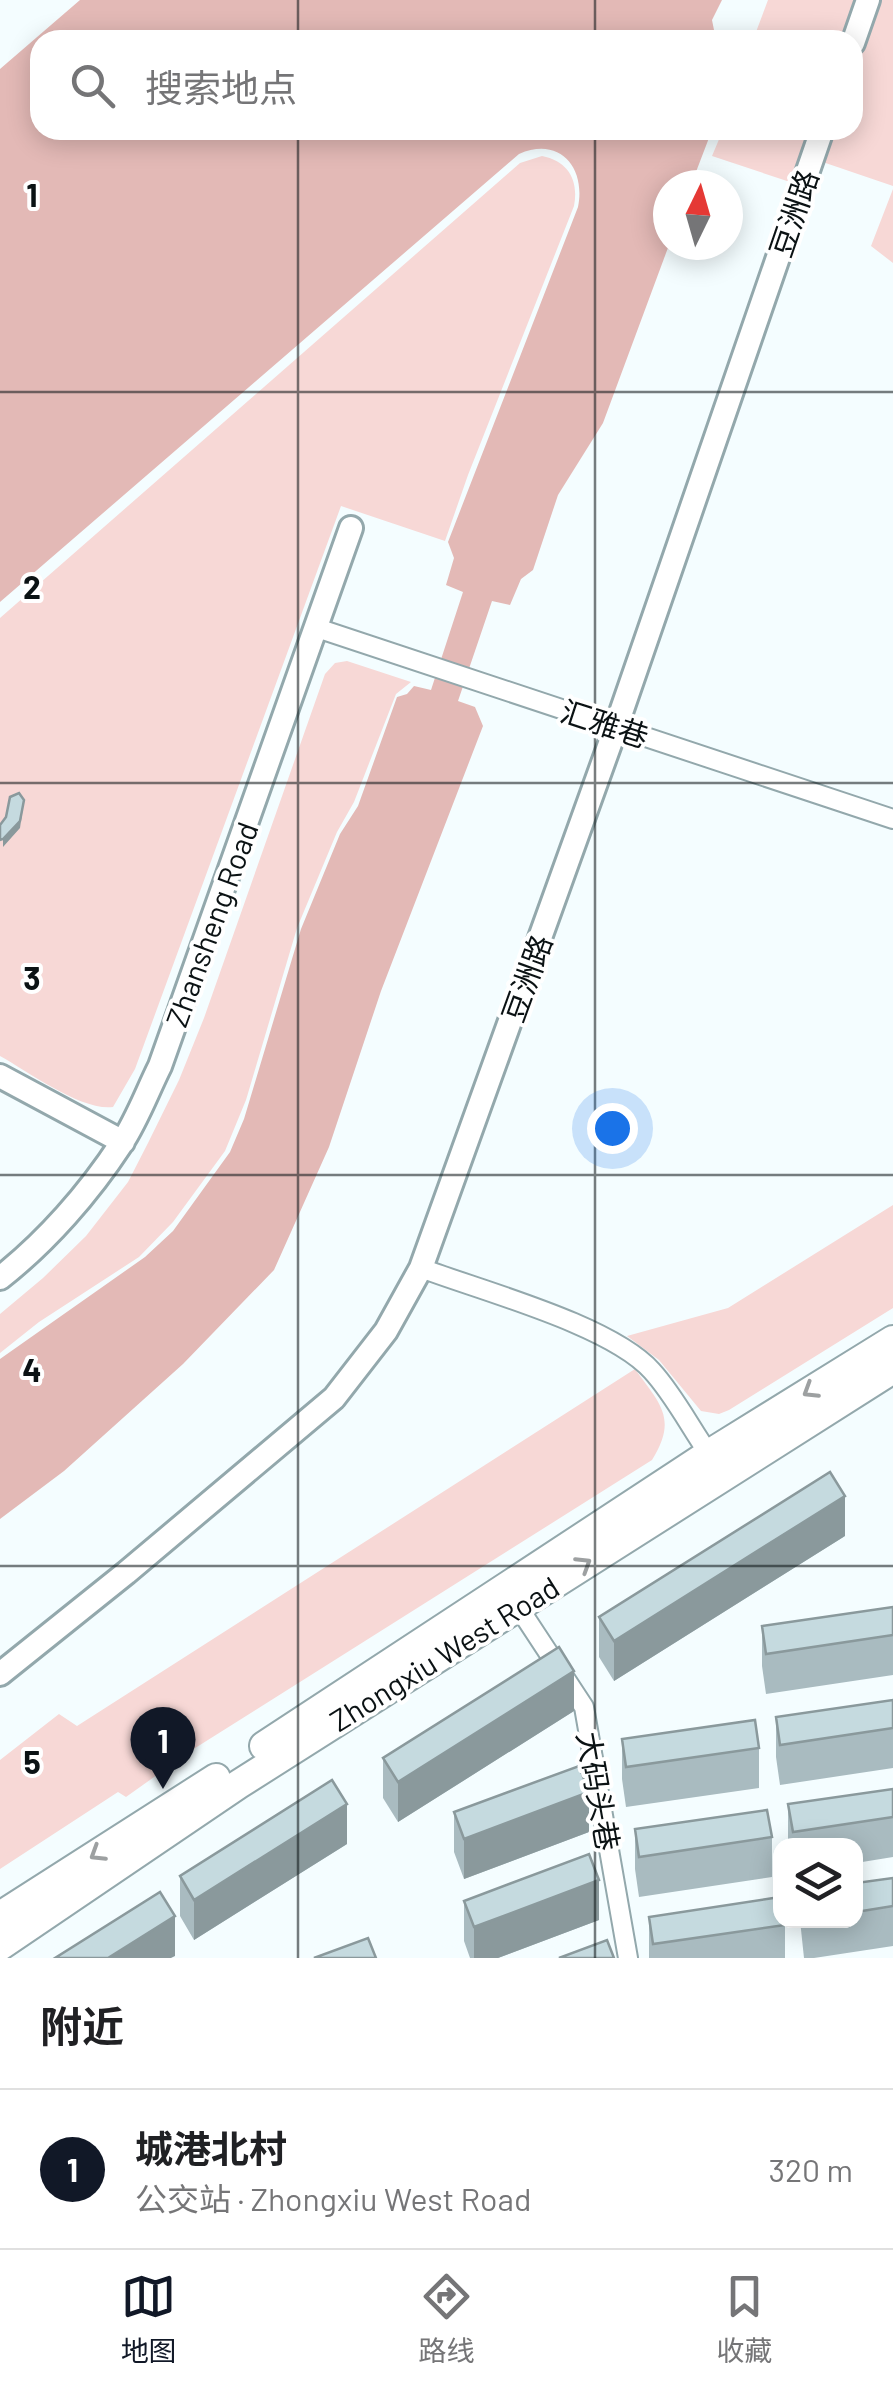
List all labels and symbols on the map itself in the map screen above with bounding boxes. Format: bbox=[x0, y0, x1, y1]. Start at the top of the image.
street label: 豆洲路 bbox=[761, 165, 825, 261]
north arrow bbox=[653, 170, 743, 260]
text: 1 bbox=[26, 175, 38, 213]
text: 2 bbox=[23, 567, 41, 605]
street label: 汇雅巷 bbox=[557, 692, 653, 754]
street label: Zhansheng Road bbox=[157, 817, 265, 1031]
street label: 豆洲路 bbox=[494, 930, 558, 1026]
text: 3 bbox=[23, 958, 41, 996]
your location bbox=[587, 1103, 638, 1154]
text: 4 bbox=[22, 1350, 42, 1388]
one-way arrow bbox=[803, 1379, 821, 1398]
one-way arrow bbox=[574, 1557, 592, 1576]
street label: Zhongxiu West Road bbox=[323, 1568, 565, 1738]
pin: 1 bbox=[130, 1706, 196, 1789]
street label: 大码头巷 bbox=[571, 1729, 627, 1853]
text: 5 bbox=[23, 1742, 41, 1780]
one-way arrow bbox=[90, 1842, 108, 1861]

